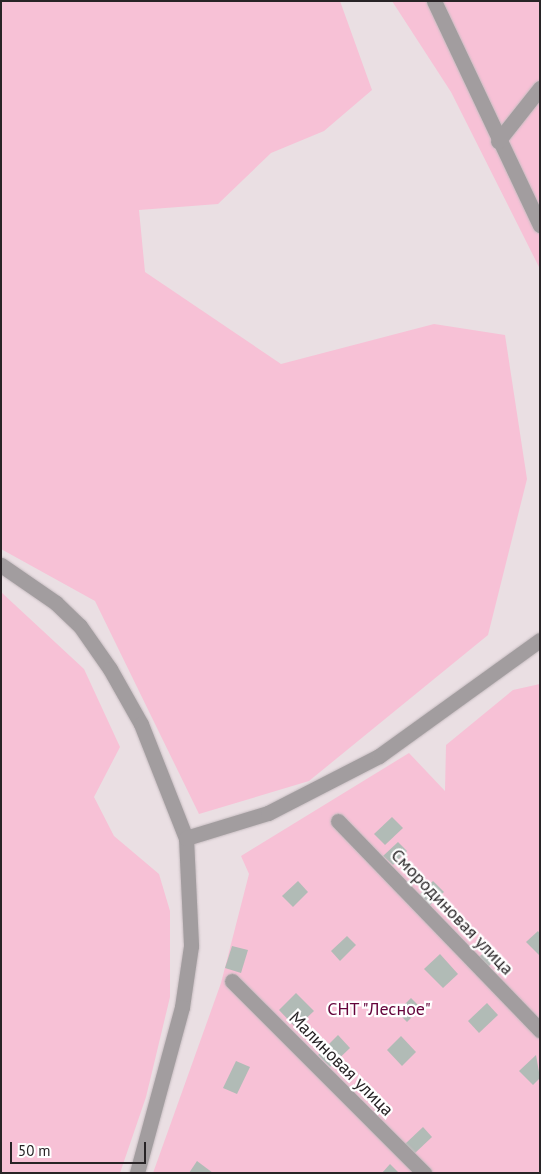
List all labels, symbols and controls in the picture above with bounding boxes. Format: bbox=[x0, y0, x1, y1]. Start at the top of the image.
street label: Смородиновая улица bbox=[386, 844, 518, 980]
park label: СНТ "Лесное" bbox=[326, 998, 432, 1020]
street label: Малиновая улица bbox=[284, 1007, 398, 1121]
scale bar bbox=[12, 1132, 149, 1164]
text: 50 m bbox=[18, 1141, 51, 1160]

